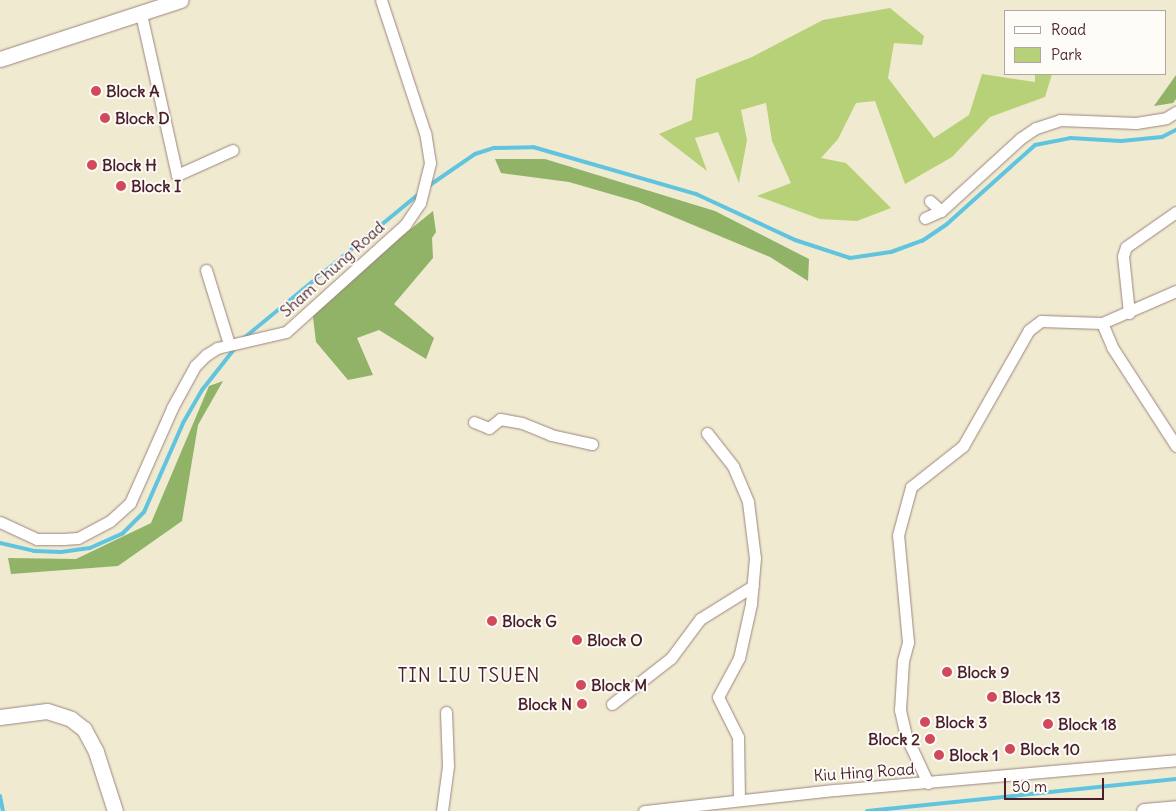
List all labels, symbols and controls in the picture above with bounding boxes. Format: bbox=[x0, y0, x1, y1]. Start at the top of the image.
legend bbox=[1004, 10, 1166, 75]
text: Road bbox=[1051, 20, 1086, 39]
text: Park bbox=[1051, 45, 1082, 64]
place label: Block A bbox=[106, 81, 159, 101]
marker: Block A bbox=[90, 85, 102, 97]
place label: Block D bbox=[115, 108, 170, 128]
marker: Block D bbox=[99, 112, 111, 124]
place label: Block H bbox=[102, 155, 157, 175]
marker: Block H bbox=[86, 159, 98, 171]
place label: Block I bbox=[131, 176, 181, 196]
marker: Block I bbox=[115, 180, 127, 192]
street label: Sham Chung Road bbox=[276, 217, 388, 321]
place label: Block G bbox=[502, 611, 557, 631]
marker: Block G bbox=[486, 615, 498, 627]
place label: Block O bbox=[587, 630, 643, 650]
marker: Block O bbox=[571, 634, 583, 646]
place label: Block 9 bbox=[957, 662, 1009, 682]
district label: TIN LIU TSUEN bbox=[396, 665, 542, 687]
marker: Block 9 bbox=[941, 666, 953, 678]
place label: Block M bbox=[591, 675, 647, 695]
marker: Block M bbox=[575, 679, 587, 691]
place label: Block 13 bbox=[1002, 687, 1061, 707]
marker: Block 13 bbox=[986, 691, 998, 703]
place label: Block N bbox=[518, 694, 572, 714]
marker: Block N bbox=[576, 698, 588, 710]
place label: Block 3 bbox=[935, 712, 987, 732]
place label: Block 18 bbox=[1058, 714, 1117, 734]
marker: Block 3 bbox=[919, 716, 931, 728]
marker: Block 18 bbox=[1042, 718, 1054, 730]
place label: Block 2 bbox=[868, 729, 920, 749]
marker: Block 2 bbox=[924, 733, 936, 745]
place label: Block 10 bbox=[1020, 739, 1080, 759]
marker: Block 10 bbox=[1004, 743, 1016, 755]
place label: Block 1 bbox=[949, 745, 999, 765]
marker: Block 1 bbox=[933, 749, 945, 761]
street label: Kiu Hing Road bbox=[813, 759, 915, 785]
scale bar bbox=[1006, 768, 1106, 800]
text: 50 m bbox=[1012, 777, 1047, 796]

